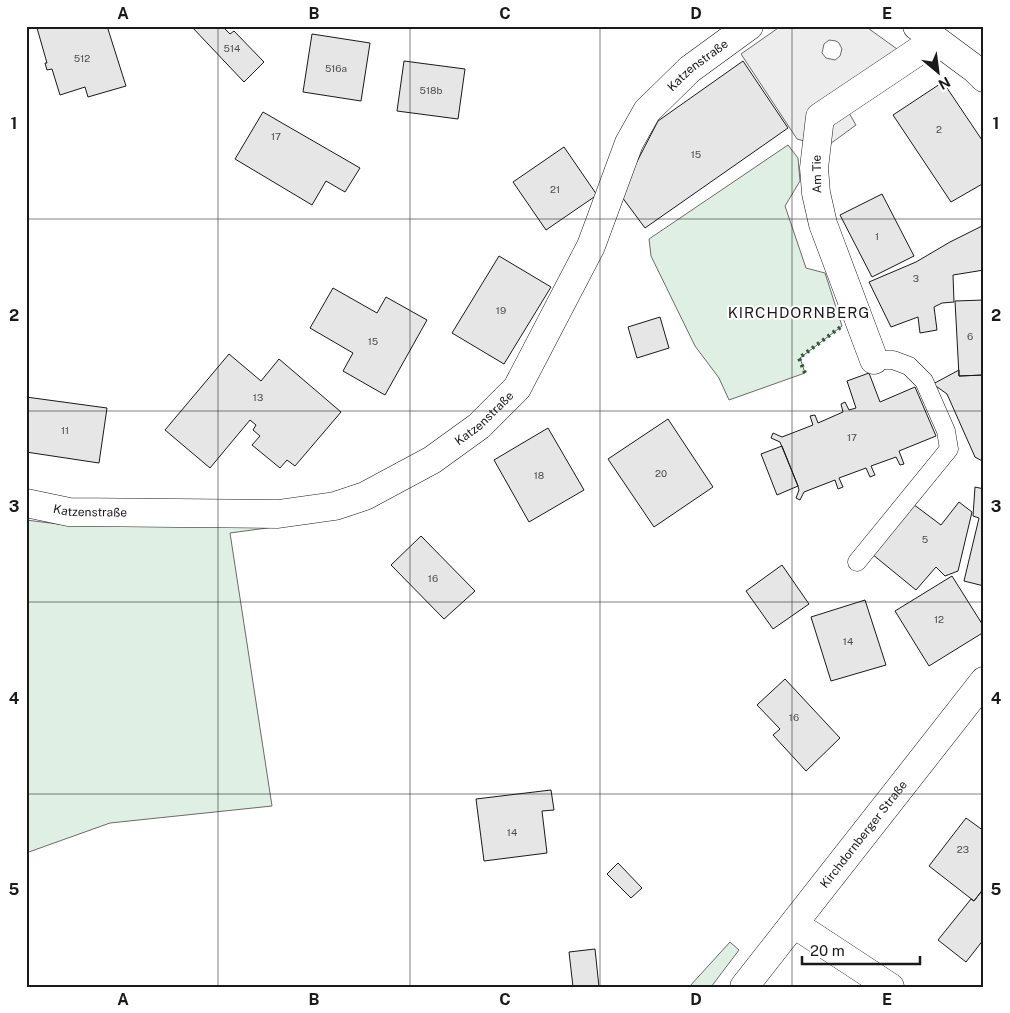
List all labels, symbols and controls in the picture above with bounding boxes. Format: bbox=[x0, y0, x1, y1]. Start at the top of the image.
text: A bbox=[117, 4, 129, 23]
text: B bbox=[309, 4, 320, 23]
text: C bbox=[499, 4, 511, 23]
text: D bbox=[690, 4, 702, 23]
text: E bbox=[882, 4, 892, 23]
street label: Katzenstraße bbox=[665, 36, 731, 94]
house number: 514 bbox=[224, 42, 240, 54]
north arrow bbox=[912, 48, 962, 98]
house number: 512 bbox=[74, 52, 90, 64]
house number: 516a bbox=[325, 62, 347, 74]
text: N bbox=[936, 74, 953, 93]
house number: 518b bbox=[420, 84, 442, 96]
text: 1 bbox=[11, 114, 17, 133]
text: 1 bbox=[993, 114, 999, 133]
house number: 2 bbox=[936, 123, 942, 135]
house number: 17 bbox=[271, 130, 281, 142]
house number: 15 bbox=[691, 148, 701, 160]
street label: Am Tie bbox=[810, 154, 824, 193]
house number: 21 bbox=[550, 183, 560, 195]
house number: 1 bbox=[875, 230, 879, 242]
house number: 3 bbox=[913, 272, 919, 284]
house number: 19 bbox=[496, 304, 506, 316]
district label: KIRCHDORNBERG bbox=[728, 304, 870, 321]
text: 2 bbox=[9, 306, 19, 325]
text: 2 bbox=[991, 306, 1001, 325]
house number: 6 bbox=[967, 330, 973, 342]
house number: 15 bbox=[368, 335, 378, 347]
street label: Katzenstraße bbox=[452, 388, 517, 448]
house number: 13 bbox=[253, 391, 263, 403]
house number: 11 bbox=[61, 424, 69, 436]
house number: 17 bbox=[847, 431, 857, 443]
house number: 20 bbox=[655, 467, 667, 479]
house number: 18 bbox=[534, 469, 544, 481]
text: 3 bbox=[9, 497, 19, 516]
text: 3 bbox=[991, 497, 1001, 516]
street label: Katzenstraße bbox=[52, 502, 127, 520]
house number: 5 bbox=[922, 533, 928, 545]
house number: 16 bbox=[428, 572, 438, 584]
house number: 12 bbox=[934, 613, 944, 625]
house number: 14 bbox=[843, 635, 853, 647]
text: 4 bbox=[9, 689, 20, 708]
text: 4 bbox=[991, 689, 1002, 708]
house number: 16 bbox=[789, 711, 799, 723]
street label: Kirchdornberger Straße bbox=[817, 778, 910, 891]
house number: 14 bbox=[507, 826, 517, 838]
house number: 23 bbox=[957, 843, 969, 855]
text: 5 bbox=[9, 880, 20, 899]
text: 5 bbox=[991, 880, 1002, 899]
scale bar bbox=[802, 933, 920, 965]
text: 20 m bbox=[810, 942, 845, 959]
text: A bbox=[117, 990, 129, 1009]
text: B bbox=[309, 990, 320, 1009]
text: C bbox=[499, 990, 511, 1009]
text: D bbox=[690, 990, 702, 1009]
text: E bbox=[882, 990, 892, 1009]

